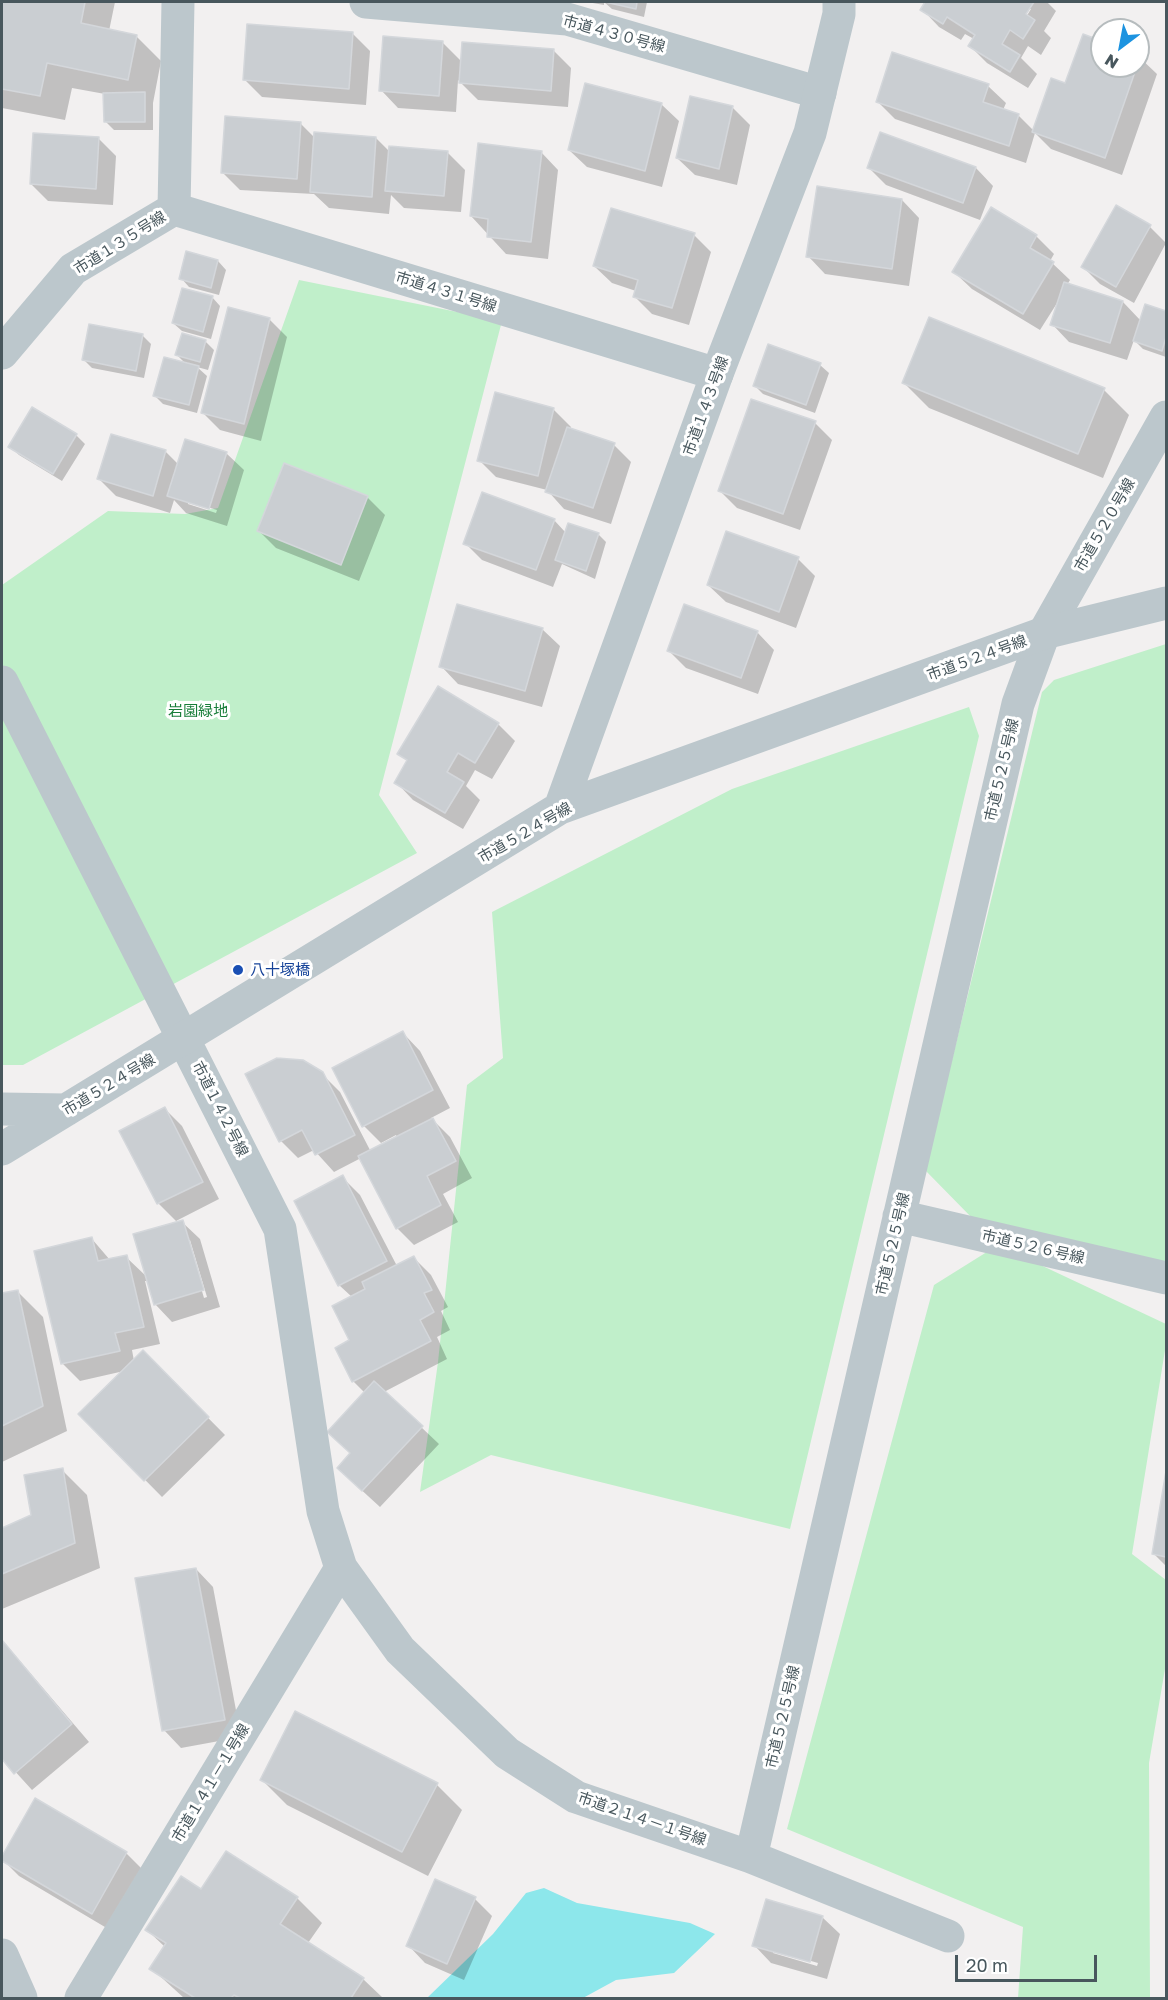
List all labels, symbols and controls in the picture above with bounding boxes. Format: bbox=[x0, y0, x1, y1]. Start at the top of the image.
street label: 市道４３０号線 bbox=[561, 12, 667, 56]
north arrow bbox=[1090, 18, 1150, 78]
text: N bbox=[1101, 50, 1122, 73]
street label: 市道１３５号線 bbox=[71, 208, 169, 278]
street label: 市道４３１号線 bbox=[393, 268, 499, 316]
street label: 市道１４３号線 bbox=[680, 354, 732, 458]
street label: 市道５２０号線 bbox=[1071, 475, 1139, 575]
street label: 市道５２４号線 bbox=[925, 632, 1029, 684]
park label: 岩園緑地 bbox=[168, 702, 228, 720]
street label: 市道５２５号線 bbox=[981, 717, 1023, 823]
street label: 市道５２４号線 bbox=[475, 799, 575, 867]
place label: 八十塚橋 bbox=[250, 961, 310, 979]
marker: 八十塚橋 bbox=[231, 963, 245, 977]
street label: 市道５２４号線 bbox=[59, 1050, 159, 1120]
street label: 市道１４２号線 bbox=[188, 1058, 252, 1160]
street label: 市道５２５号線 bbox=[872, 1191, 914, 1297]
street label: 市道５２６号線 bbox=[980, 1226, 1086, 1268]
street label: 市道５２５号線 bbox=[762, 1664, 804, 1770]
street label: 市道１４１－１号線 bbox=[169, 1721, 253, 1845]
street label: 市道２１４－１号線 bbox=[575, 1789, 709, 1849]
scale bar bbox=[958, 1943, 1100, 1981]
text: 20 m bbox=[966, 1954, 1008, 1976]

